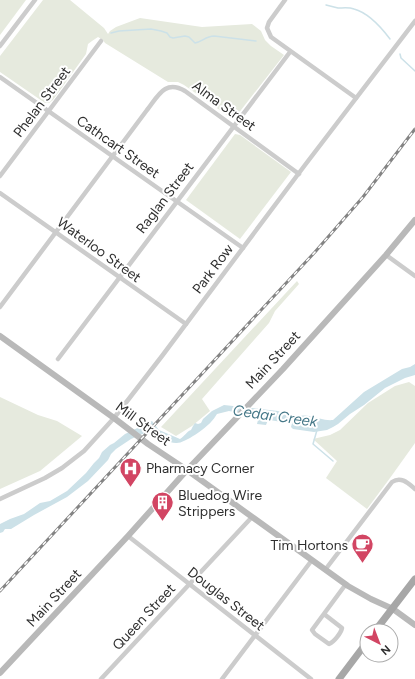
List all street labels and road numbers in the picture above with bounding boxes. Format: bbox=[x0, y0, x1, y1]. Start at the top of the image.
street label: Phelan Street bbox=[10, 63, 74, 141]
street label: Alma Street bbox=[189, 77, 259, 135]
street label: Cathcart Street bbox=[73, 112, 163, 182]
street label: Raglan Street bbox=[133, 159, 197, 237]
street label: Waterloo Street bbox=[54, 214, 144, 286]
street label: Park Row bbox=[189, 241, 237, 297]
street label: Main Street bbox=[242, 328, 304, 392]
street label: Mill Street bbox=[112, 398, 174, 450]
street label: Douglas Street bbox=[184, 564, 268, 634]
street label: Main Street bbox=[23, 566, 85, 630]
street label: Queen Street bbox=[109, 580, 179, 654]

